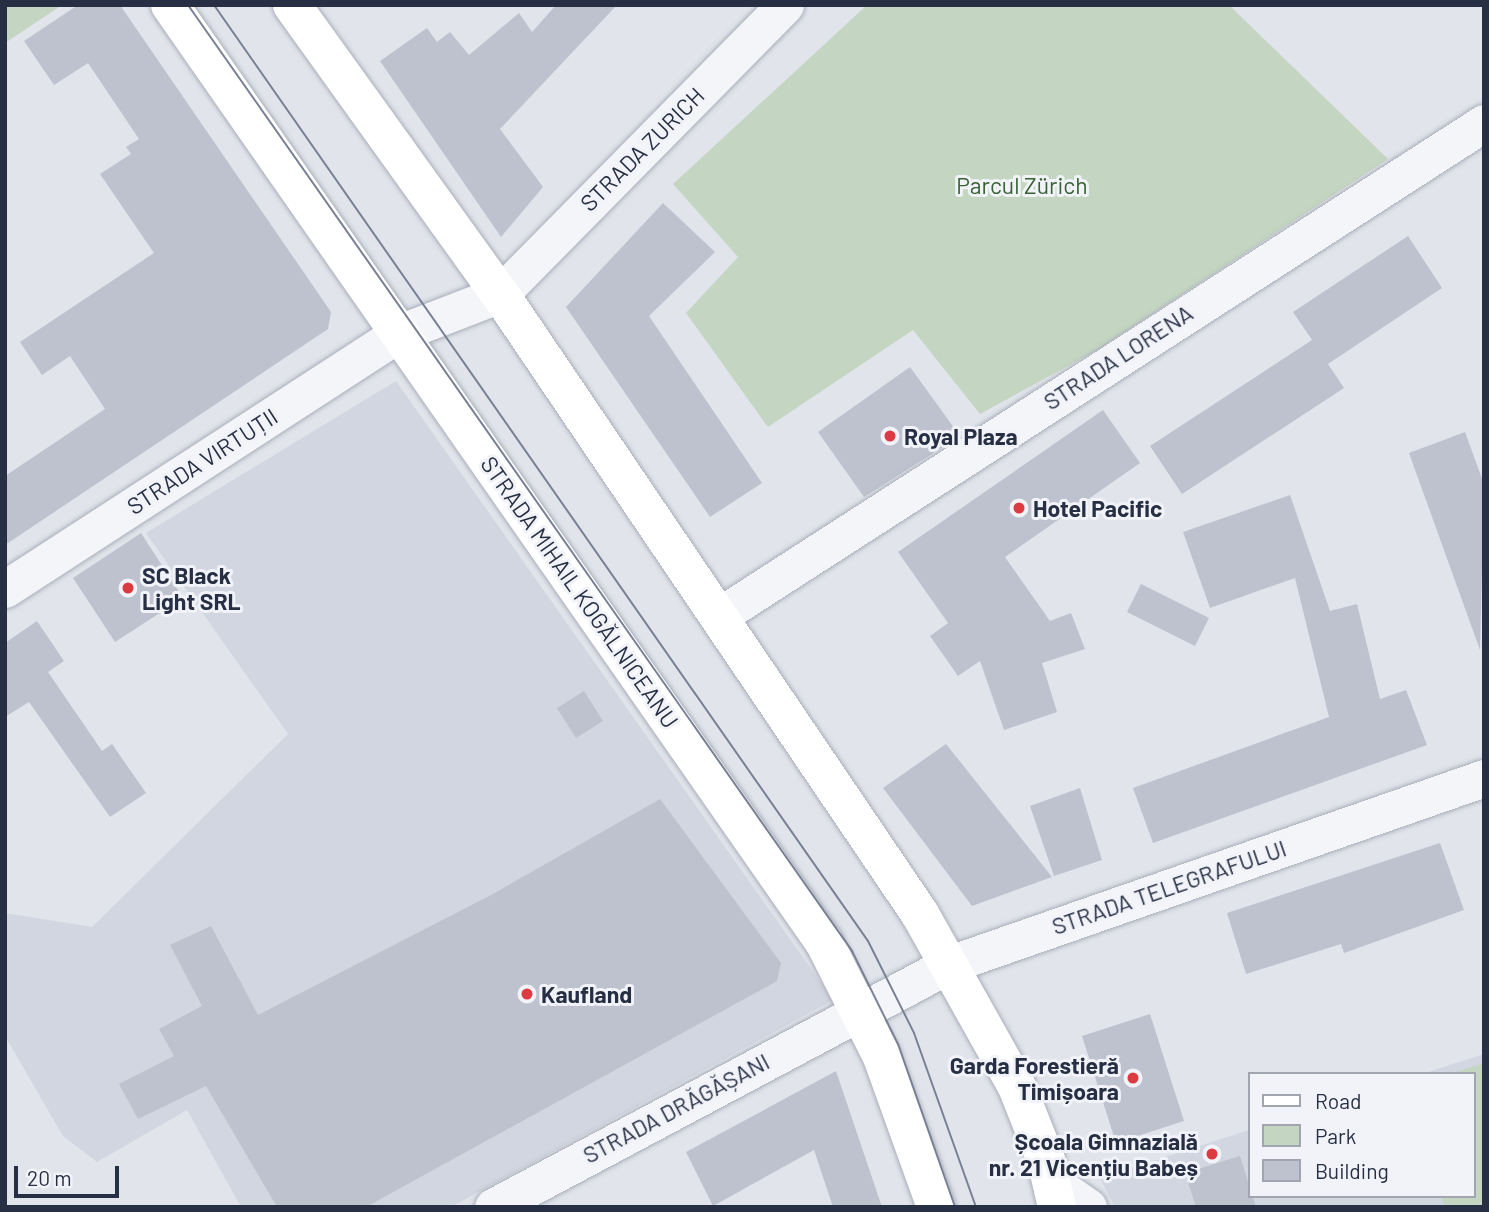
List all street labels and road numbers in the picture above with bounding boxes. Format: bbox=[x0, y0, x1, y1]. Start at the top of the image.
street label: STRADA ZURICH bbox=[574, 81, 710, 217]
street label: STRADA LORENA bbox=[1038, 299, 1198, 415]
street label: STRADA VIRTUȚII bbox=[122, 402, 282, 520]
street label: STRADA MIHAIL KOGĂLNICEANU bbox=[475, 451, 685, 733]
street label: STRADA TELEGRAFULUI bbox=[1048, 834, 1290, 940]
street label: STRADA DRĂGĂȘANI bbox=[578, 1047, 774, 1169]

